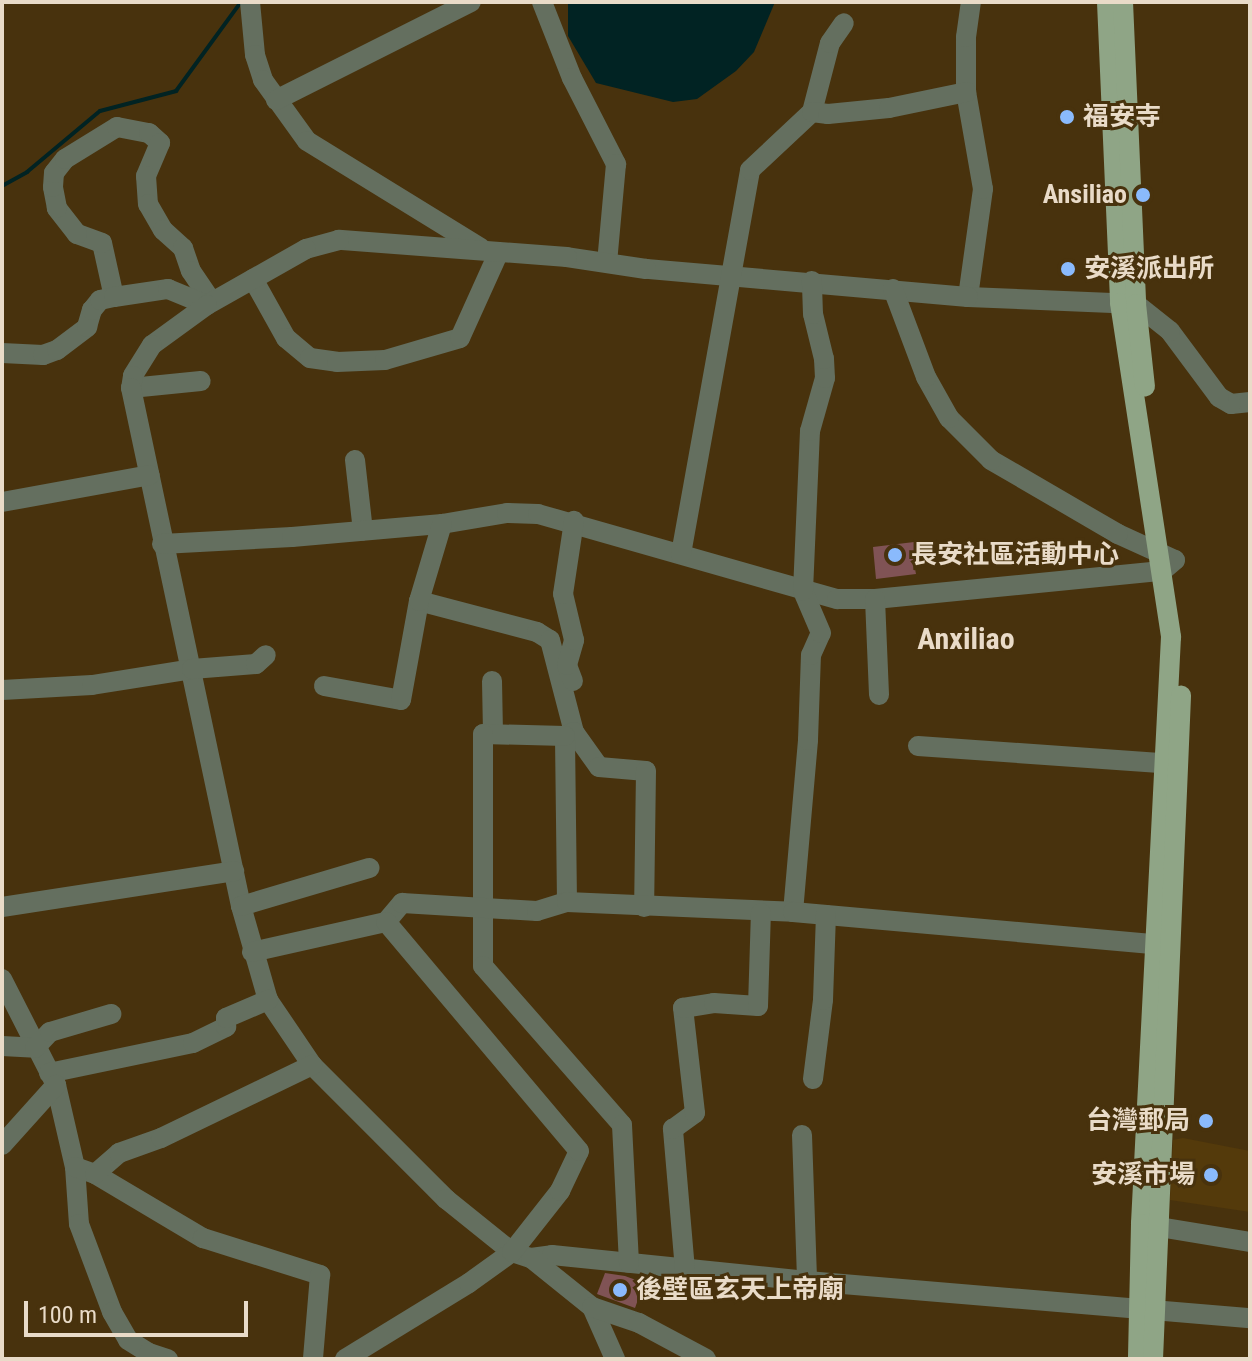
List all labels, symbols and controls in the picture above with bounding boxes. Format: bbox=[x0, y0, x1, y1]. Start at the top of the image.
place label: 福安寺 bbox=[1083, 101, 1161, 133]
marker: 福安寺 bbox=[1058, 108, 1076, 126]
place label: Ansiliao bbox=[1043, 179, 1127, 211]
marker: Ansiliao bbox=[1134, 186, 1152, 204]
place label: 安溪派出所 bbox=[1084, 253, 1214, 285]
marker: 安溪派出所 bbox=[1059, 260, 1077, 278]
place label: 長安社區活動中心 bbox=[911, 539, 1119, 571]
marker: 長安社區活動中心 bbox=[886, 546, 904, 564]
district label: Anxiliao bbox=[917, 621, 1015, 657]
place label: 台灣郵局 bbox=[1086, 1105, 1190, 1137]
marker: 台灣郵局 bbox=[1197, 1112, 1215, 1130]
place label: 安溪市場 bbox=[1091, 1159, 1195, 1191]
marker: 安溪市場 bbox=[1202, 1166, 1220, 1184]
place label: 後壁區玄天上帝廟 bbox=[636, 1274, 844, 1306]
marker: 後壁區玄天上帝廟 bbox=[611, 1281, 629, 1299]
scale bar bbox=[28, 1285, 252, 1335]
text: 100 m bbox=[38, 1301, 97, 1329]

